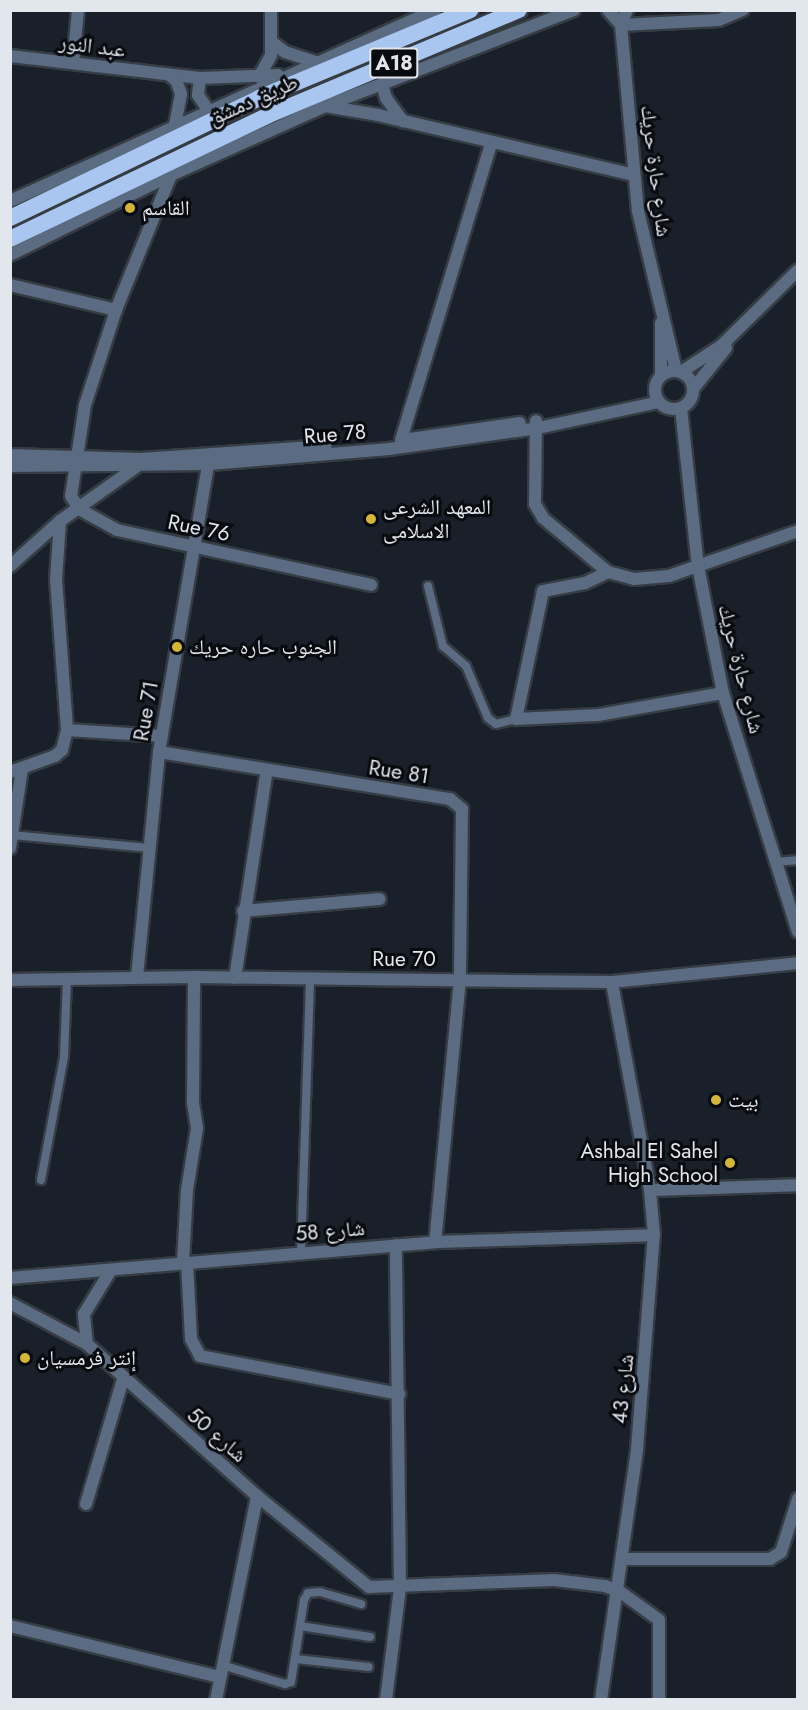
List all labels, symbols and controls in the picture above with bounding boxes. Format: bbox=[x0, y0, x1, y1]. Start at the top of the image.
street label: عبد النور bbox=[57, 29, 127, 63]
road number: A18 bbox=[368, 46, 420, 80]
street label: طريق دمشق bbox=[204, 69, 302, 131]
street label: شارع حارة حريك bbox=[635, 104, 677, 238]
place label: القاسم bbox=[142, 195, 190, 221]
marker: القاسم bbox=[123, 201, 137, 215]
street label: Rue 78 bbox=[303, 419, 367, 449]
place label: المعهد الشرعى الاسلامى bbox=[383, 494, 491, 544]
street label: Rue 76 bbox=[166, 509, 232, 547]
marker: المعهد الشرعى الاسلامى bbox=[364, 512, 378, 526]
street label: شارع حارة حريك bbox=[713, 602, 769, 736]
place label: الجنوب حاره حريك bbox=[189, 634, 337, 660]
marker: الجنوب حاره حريك bbox=[170, 640, 184, 654]
street label: Rue 71 bbox=[128, 679, 164, 743]
street label: Rue 81 bbox=[367, 755, 431, 789]
street label: Rue 70 bbox=[372, 946, 436, 972]
place label: بيت bbox=[728, 1087, 758, 1113]
marker: بيت bbox=[709, 1093, 723, 1107]
place label: Ashbal El Sahel High School bbox=[580, 1138, 718, 1188]
marker: Ashbal El Sahel High School bbox=[723, 1156, 737, 1170]
street label: شارع 58 bbox=[294, 1215, 366, 1247]
place label: إنتر فرمسيان bbox=[37, 1345, 136, 1371]
marker: إنتر فرمسيان bbox=[18, 1351, 32, 1365]
street label: شارع 43 bbox=[607, 1353, 639, 1425]
street label: شارع 50 bbox=[182, 1402, 252, 1468]

